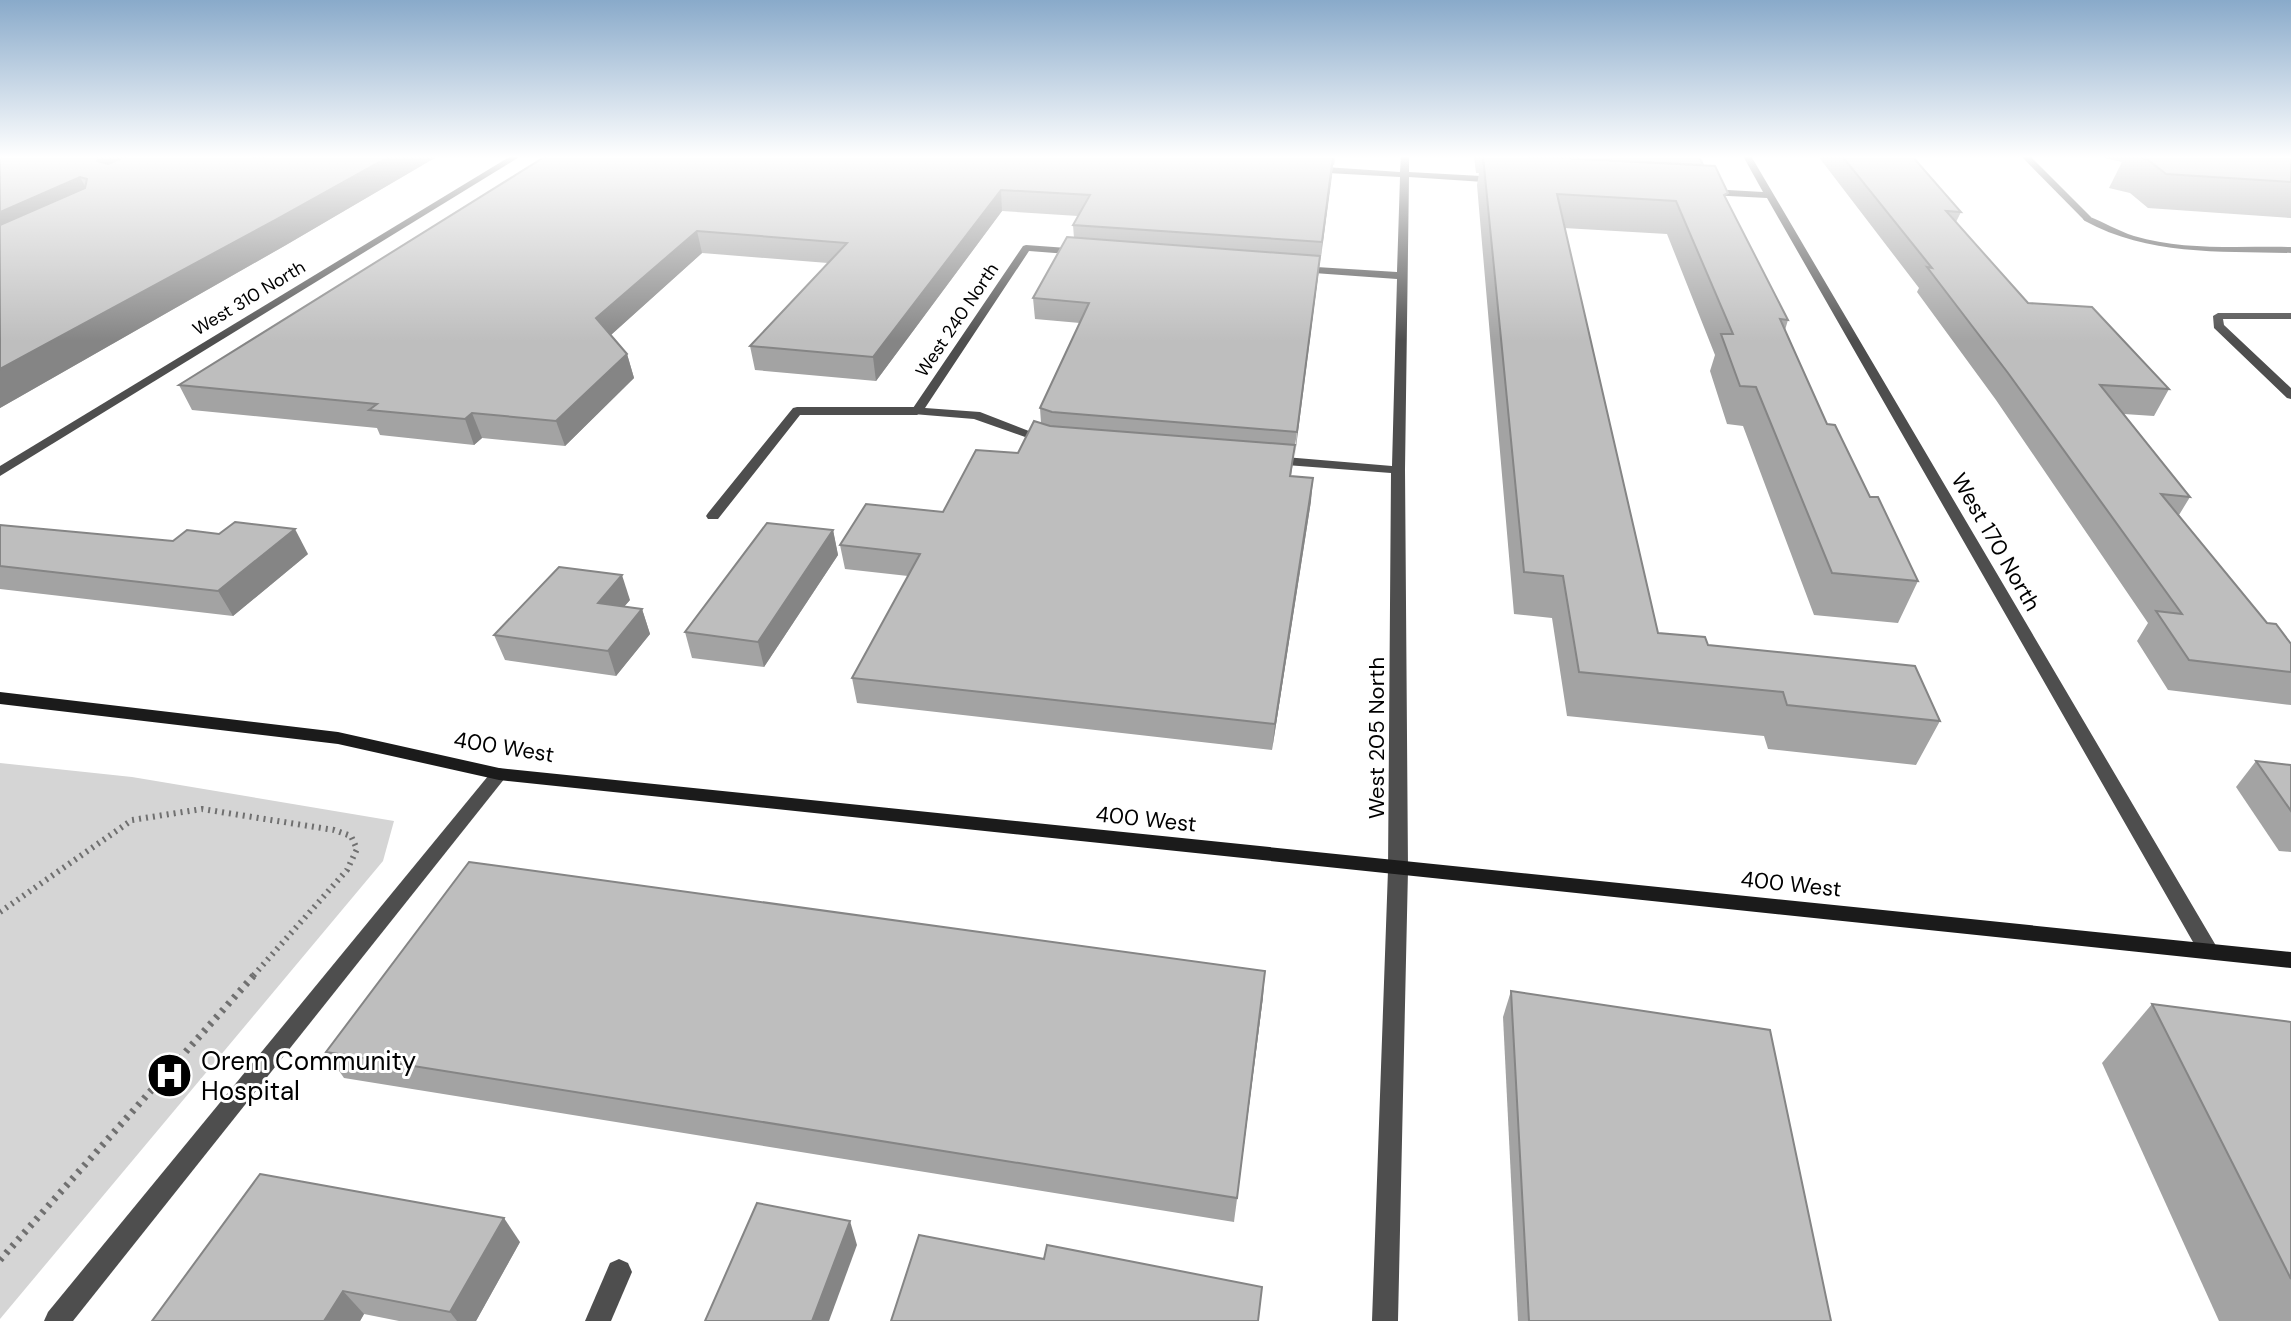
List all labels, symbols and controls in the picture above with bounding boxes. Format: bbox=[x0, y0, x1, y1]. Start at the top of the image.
street label: West 310 North bbox=[188, 255, 310, 341]
street label: West 240 North bbox=[910, 258, 1004, 382]
street label: West 170 North bbox=[1945, 468, 2047, 616]
street label: West 205 North bbox=[1362, 657, 1391, 819]
street label: 400 West bbox=[452, 725, 556, 769]
street label: 400 West bbox=[1094, 799, 1198, 839]
street label: 400 West bbox=[1739, 864, 1843, 904]
place label: Orem Community Hospital bbox=[201, 1044, 416, 1108]
hospital icon: Orem Community Hospital bbox=[146, 1052, 194, 1100]

